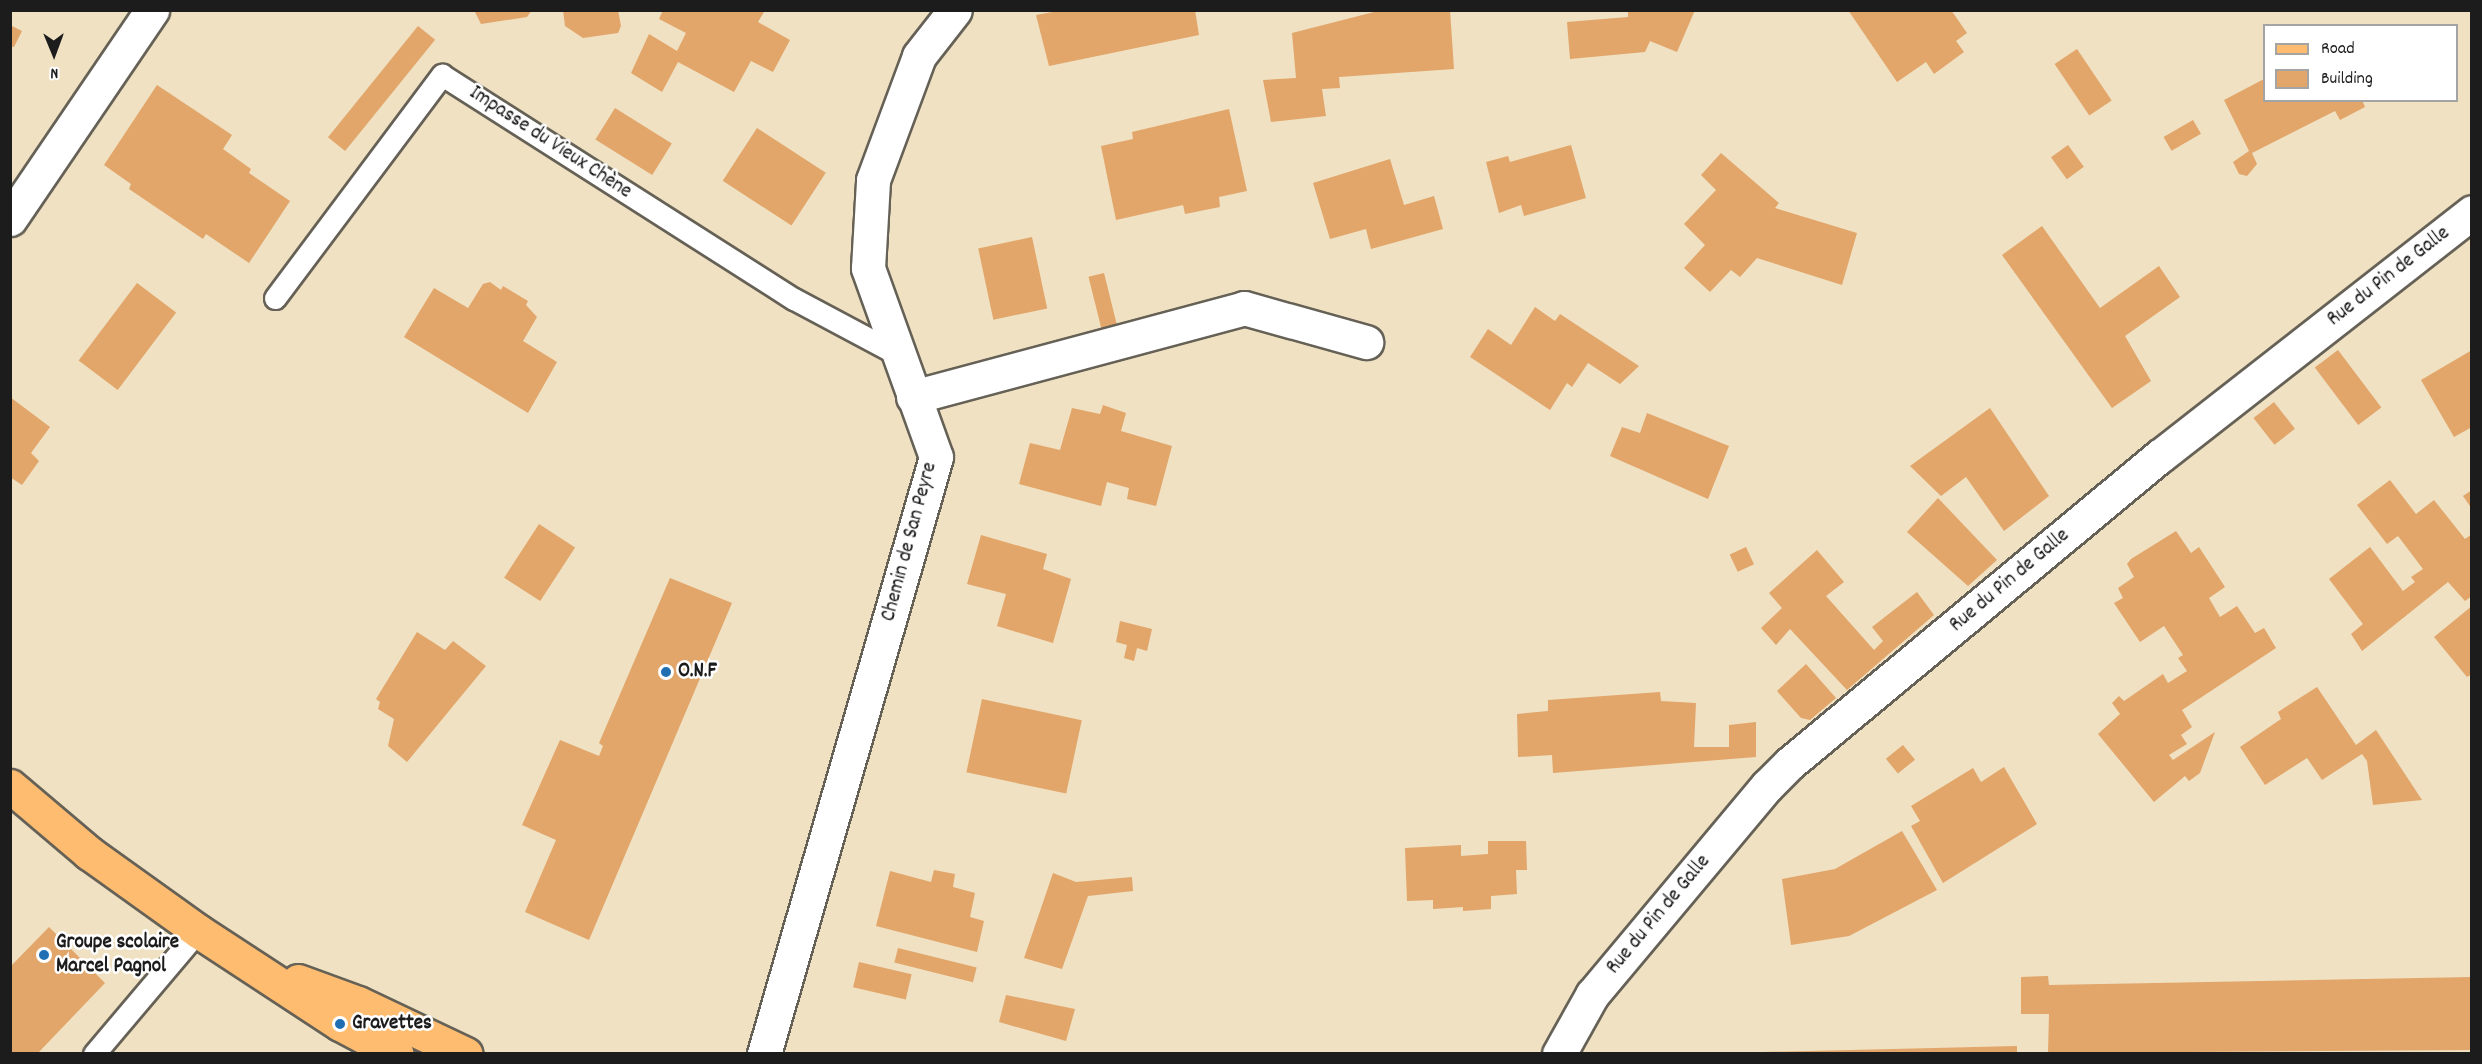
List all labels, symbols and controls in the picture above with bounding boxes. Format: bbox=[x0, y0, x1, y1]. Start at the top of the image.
north arrow bbox=[24, 24, 84, 84]
legend bbox=[2263, 24, 2458, 102]
text: Road bbox=[2321, 37, 2355, 62]
text: N bbox=[50, 61, 58, 84]
text: Building bbox=[2321, 67, 2373, 92]
street label: Impasse du Vieux Chène bbox=[464, 81, 636, 205]
street label: Rue du Pin de Galle bbox=[2323, 221, 2455, 333]
street label: Chemin de San Peyre bbox=[877, 460, 943, 624]
street label: Rue du Pin de Galle bbox=[1945, 524, 2075, 638]
place label: O.N.F bbox=[678, 659, 717, 685]
marker: O.N.F bbox=[659, 665, 673, 679]
street label: Rue du Pin de Galle bbox=[1602, 850, 1716, 980]
place label: Groupe scolaire Marcel Pagnol bbox=[56, 930, 179, 980]
marker: Groupe scolaire Marcel Pagnol bbox=[37, 948, 51, 962]
place label: Gravettes bbox=[352, 1011, 432, 1037]
marker: Gravettes bbox=[333, 1017, 347, 1031]

